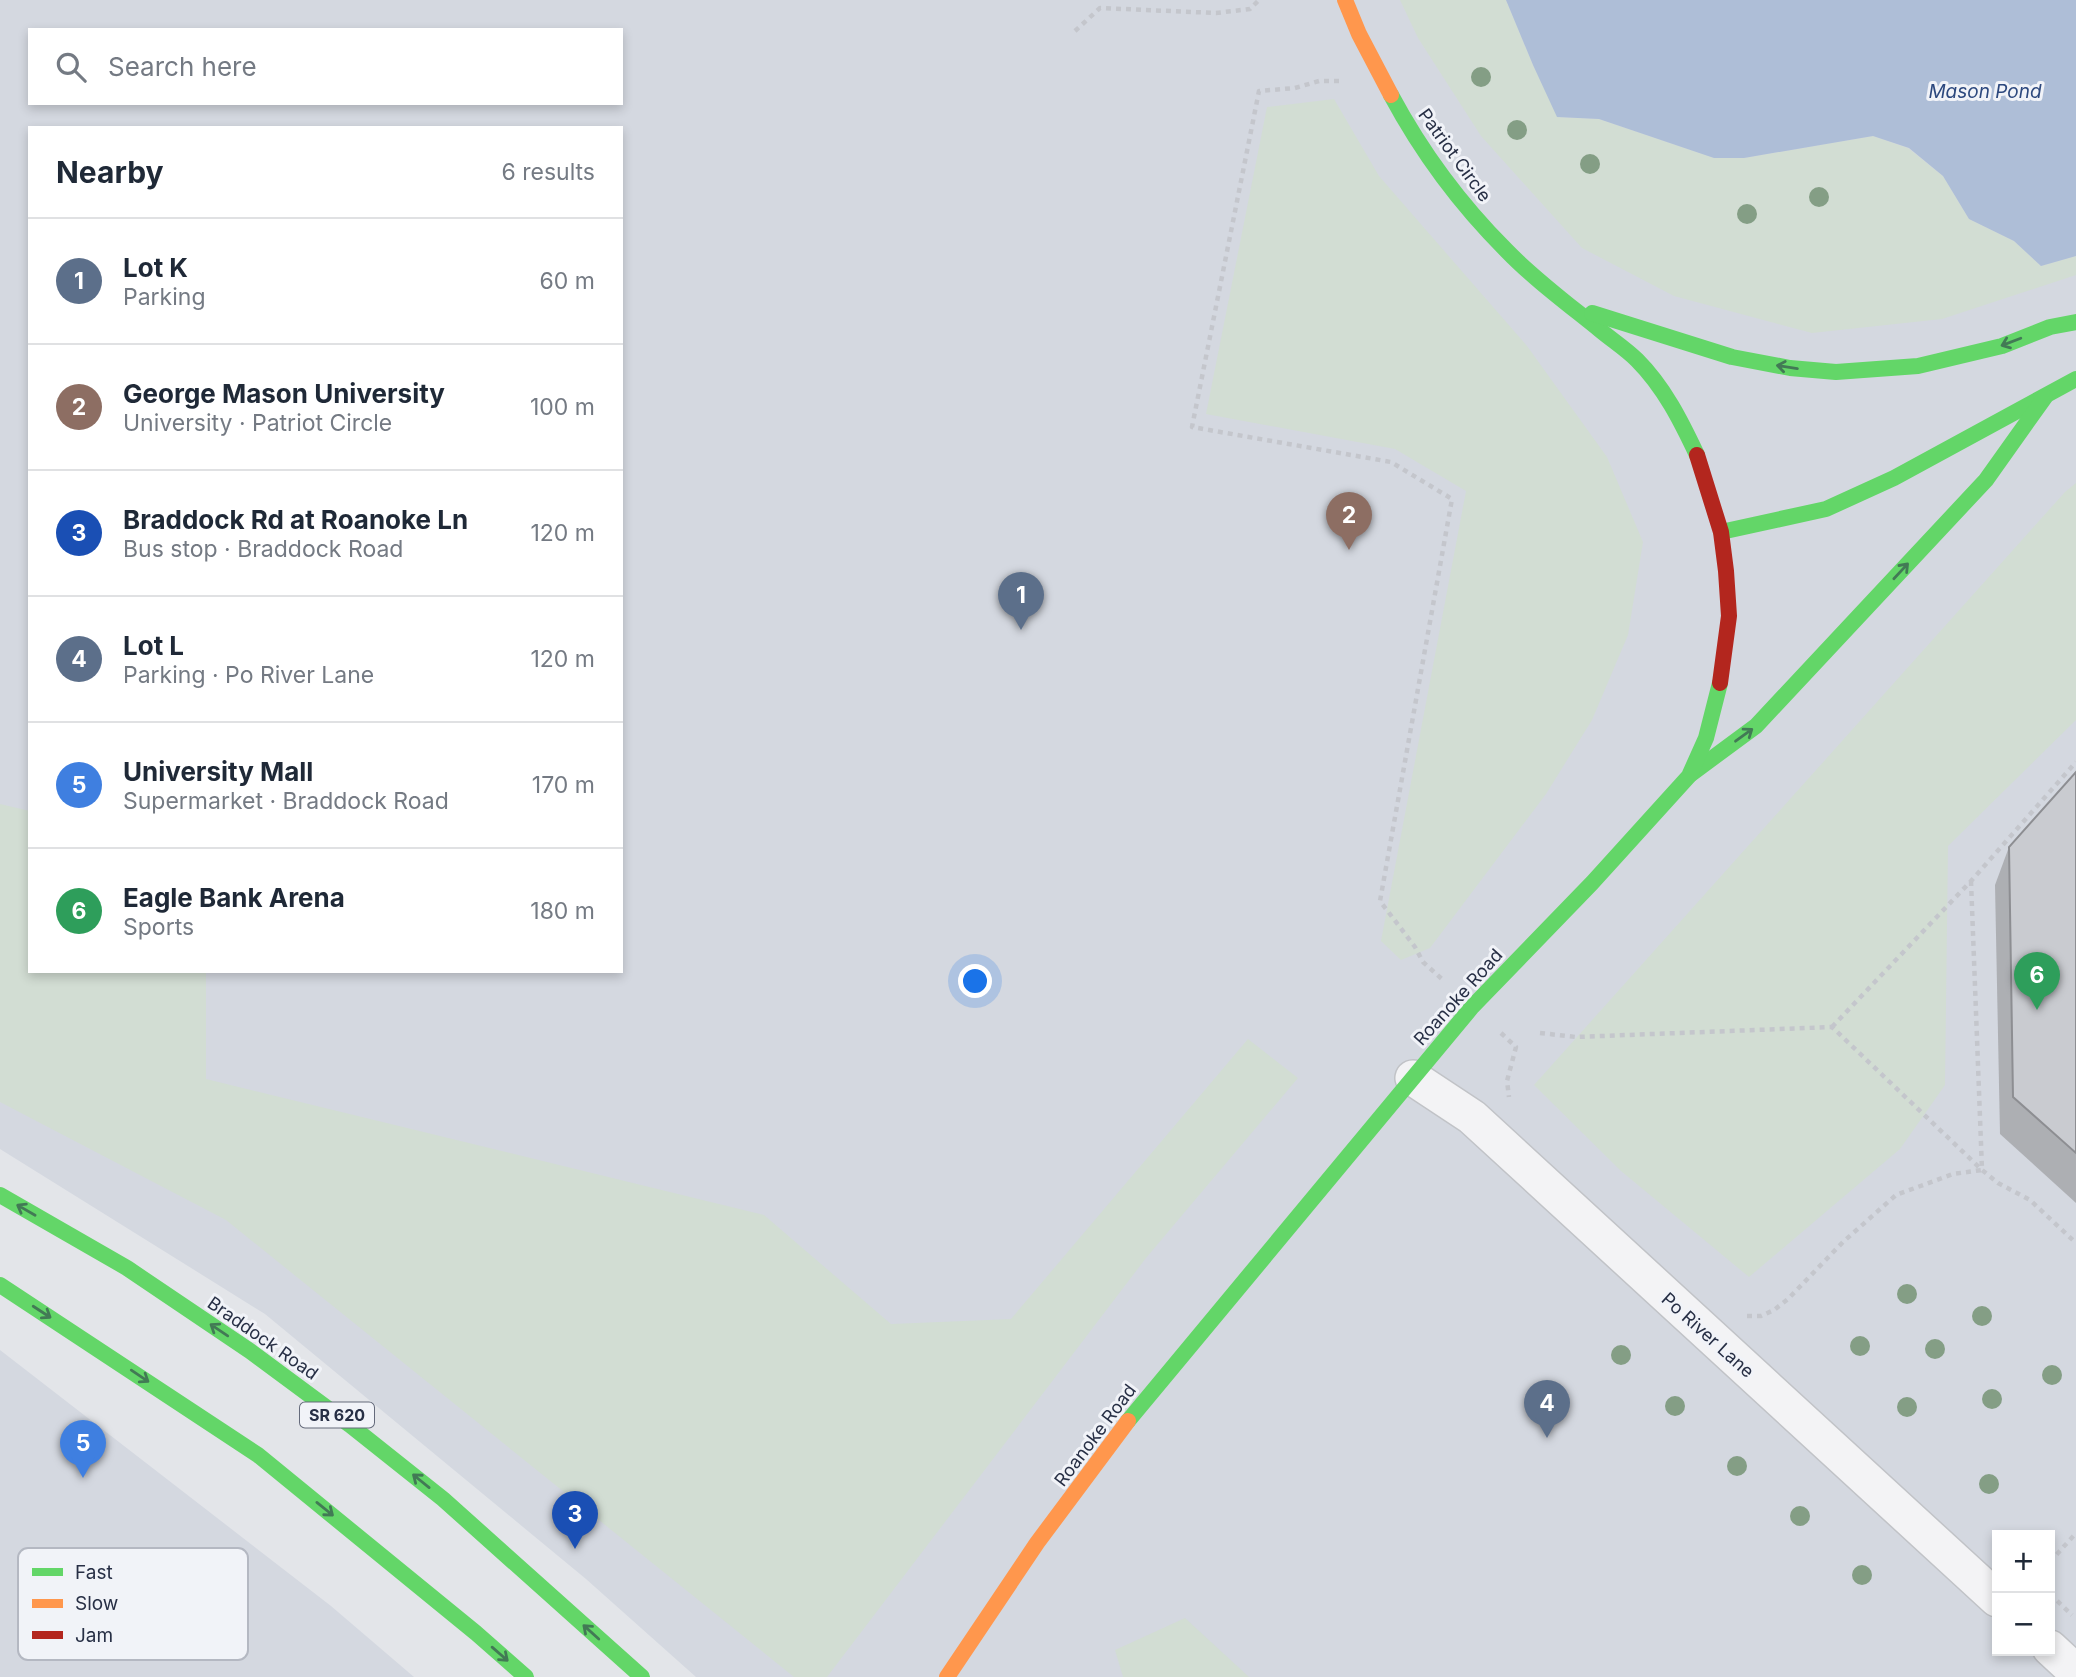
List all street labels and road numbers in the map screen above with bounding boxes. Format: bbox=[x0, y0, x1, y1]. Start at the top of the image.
street label: Patriot Circle bbox=[1414, 104, 1496, 206]
street label: Roanoke Road bbox=[1409, 945, 1507, 1049]
street label: Po River Lane bbox=[1658, 1288, 1758, 1382]
street label: Braddock Road bbox=[204, 1292, 322, 1384]
street label: Roanoke Road bbox=[1050, 1380, 1140, 1490]
road number: SR 620 bbox=[300, 1402, 374, 1428]

